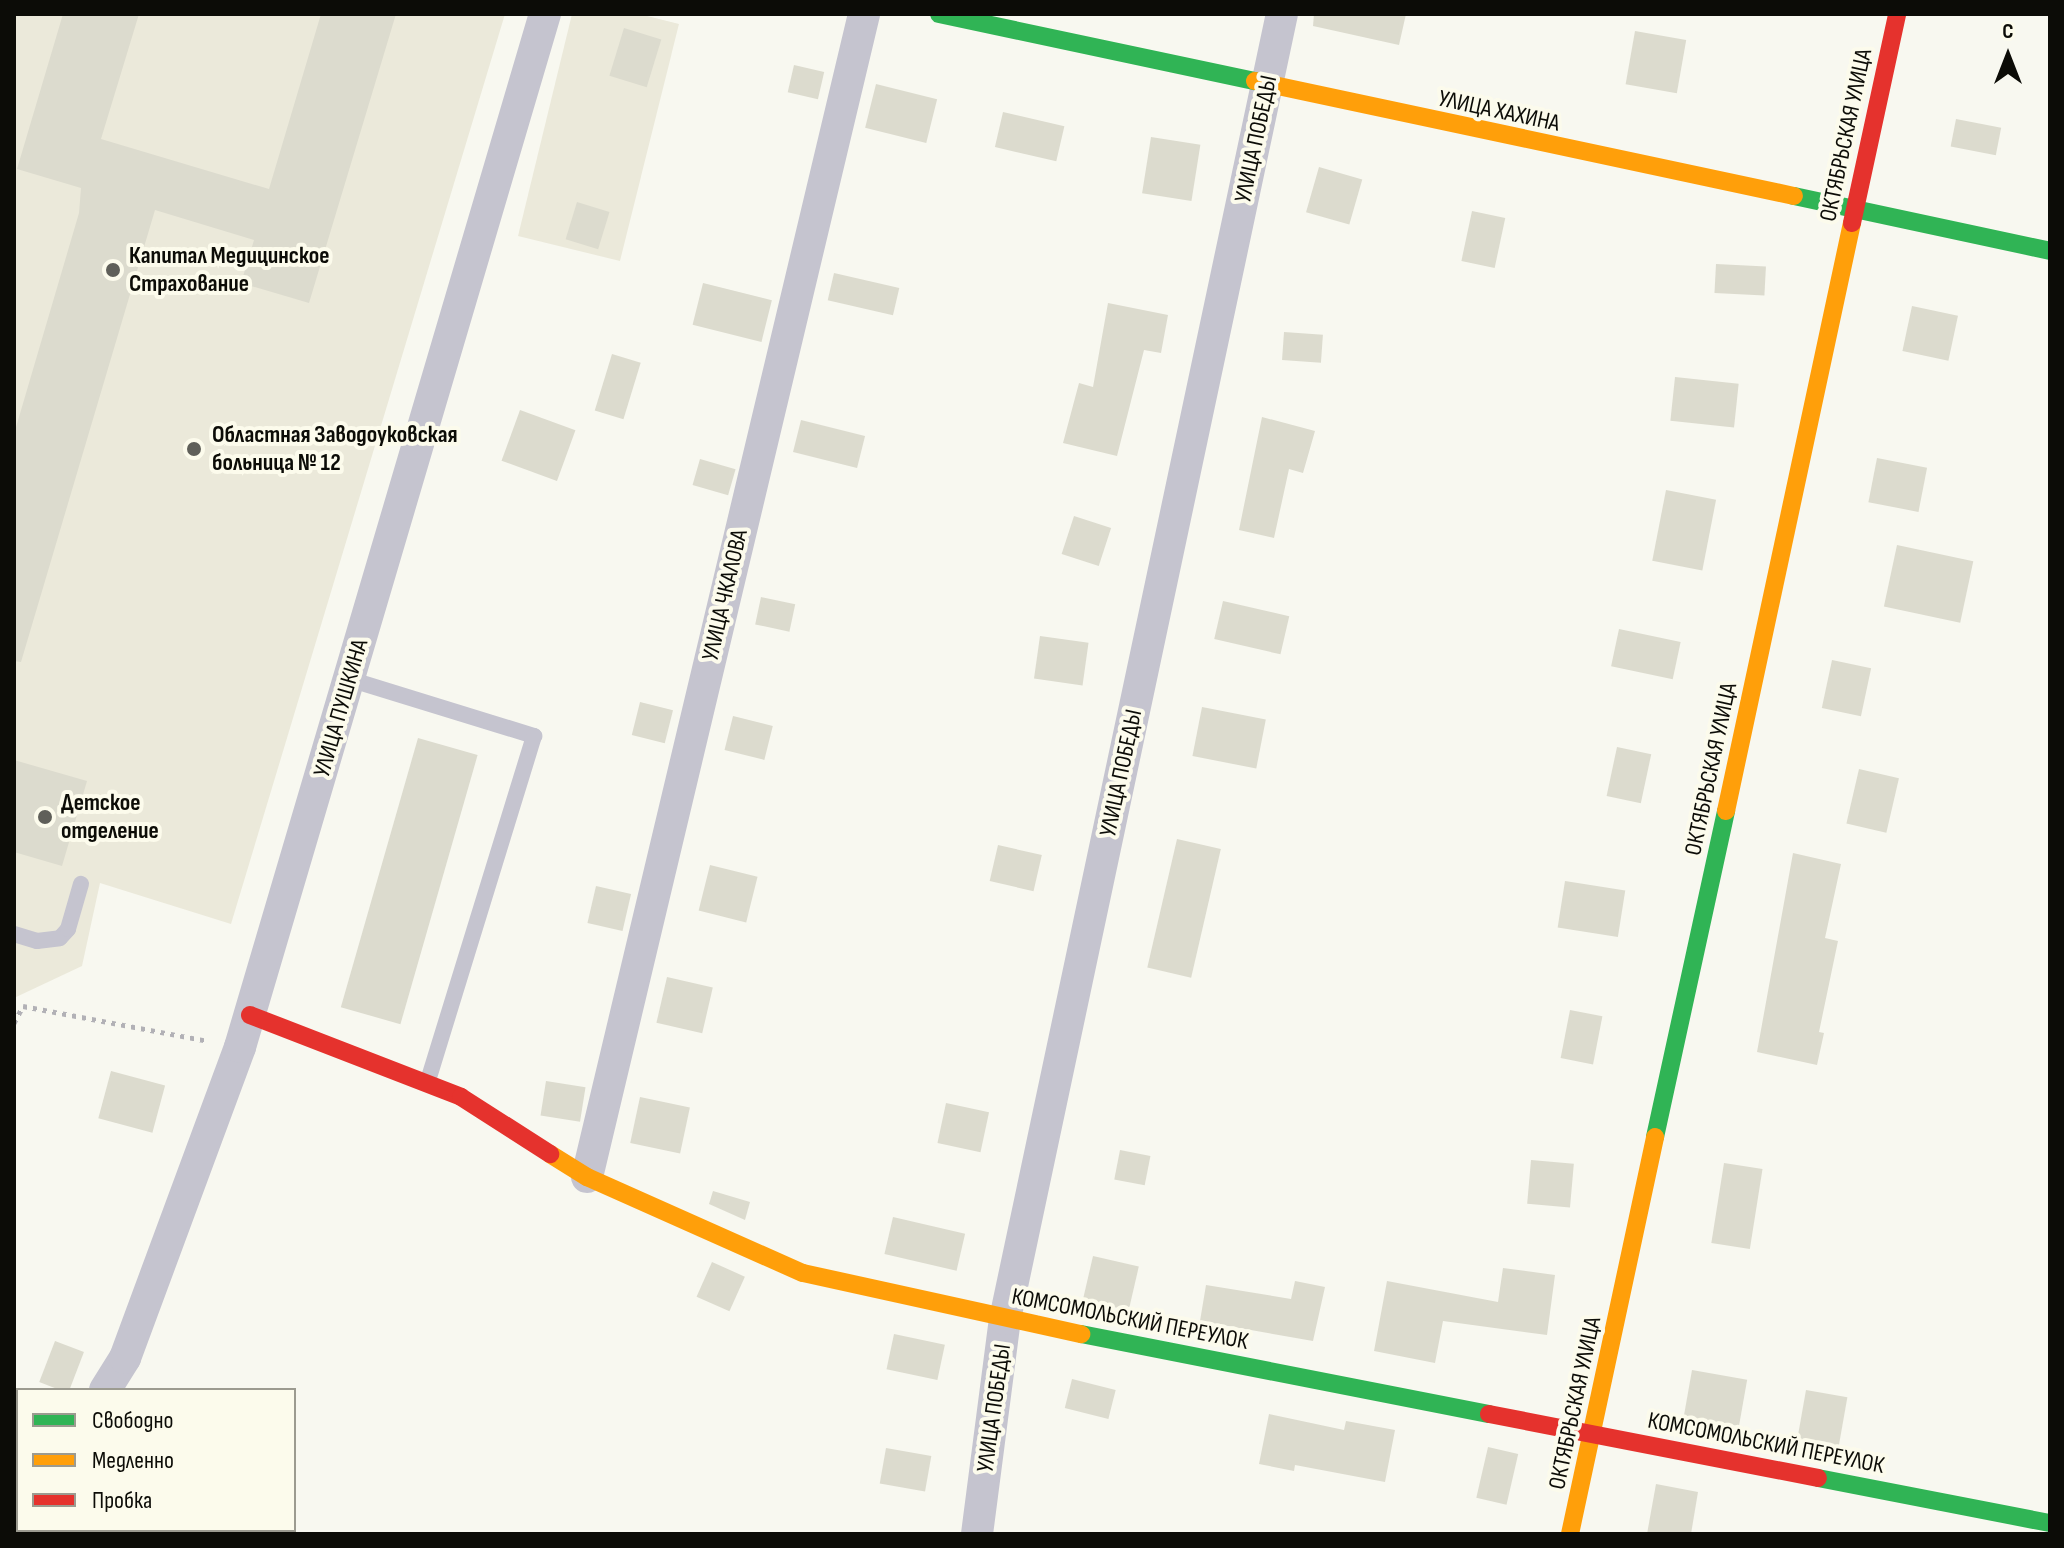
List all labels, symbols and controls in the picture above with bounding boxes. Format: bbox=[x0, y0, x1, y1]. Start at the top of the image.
north arrow bbox=[1968, 16, 2048, 96]
text: С bbox=[2002, 18, 2014, 45]
street label: ОКТЯБРЬСКАЯ УЛИЦА bbox=[1814, 46, 1878, 224]
street label: УЛИЦА ПОБЕДЫ bbox=[1228, 73, 1284, 205]
street label: УЛИЦА ХАХИНА bbox=[1436, 84, 1562, 138]
place label: Капитал Медицинское Страхование bbox=[129, 242, 329, 298]
marker: Капитал Медицинское Страхование bbox=[104, 261, 122, 279]
place label: Областная Заводоуковская больница № 12 bbox=[212, 421, 458, 477]
marker: Областная Заводоуковская больница № 12 bbox=[183, 438, 205, 460]
street label: УЛИЦА ЧКАЛОВА bbox=[696, 527, 754, 663]
street label: УЛИЦА ПУШКИНА bbox=[308, 636, 374, 780]
street label: ОКТЯБРЬСКАЯ УЛИЦА bbox=[1679, 680, 1743, 858]
street label: УЛИЦА ПОБЕДЫ bbox=[1093, 707, 1149, 839]
place label: Детское отделение bbox=[61, 789, 159, 845]
marker: Детское отделение bbox=[36, 808, 54, 826]
street label: КОМСОМОЛЬСКИЙ ПЕРЕУЛОК bbox=[1009, 1282, 1251, 1356]
street label: ОКТЯБРЬСКАЯ УЛИЦА bbox=[1543, 1314, 1607, 1492]
street label: УЛИЦА ПОБЕДЫ bbox=[971, 1342, 1017, 1474]
legend bbox=[16, 1388, 296, 1532]
text: Свободно bbox=[92, 1406, 173, 1435]
street label: КОМСОМОЛЬСКИЙ ПЕРЕУЛОК bbox=[1645, 1406, 1887, 1480]
text: Медленно bbox=[92, 1446, 174, 1475]
text: Пробка bbox=[92, 1486, 152, 1515]

